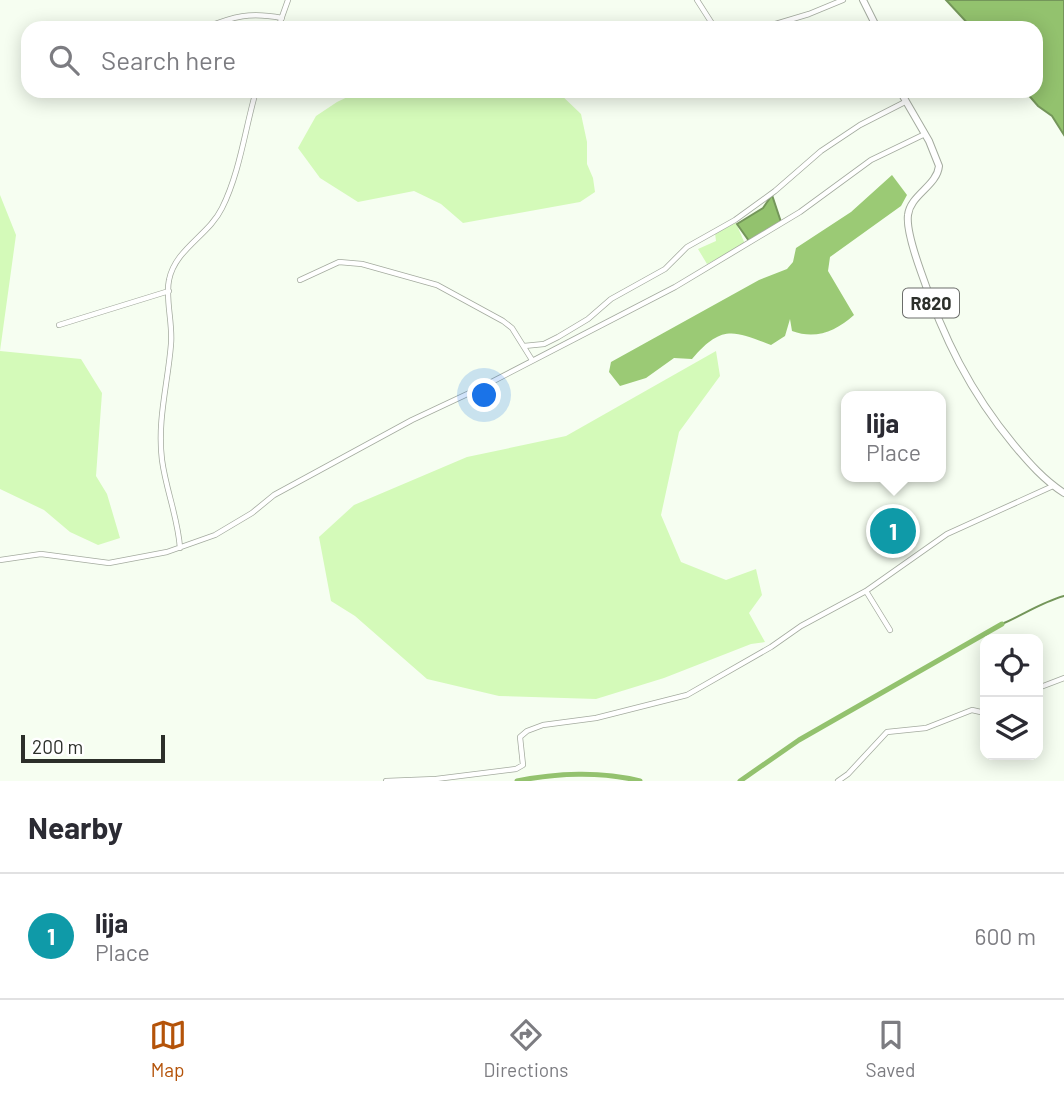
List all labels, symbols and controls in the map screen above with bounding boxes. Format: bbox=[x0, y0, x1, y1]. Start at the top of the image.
search box bbox=[21, 21, 1043, 98]
icon: search bbox=[45, 41, 83, 79]
text: Search here bbox=[101, 44, 236, 75]
road number: R820 bbox=[903, 288, 959, 318]
your location bbox=[467, 378, 501, 412]
popup bbox=[841, 391, 946, 482]
text: lija bbox=[866, 407, 899, 438]
text: Place bbox=[866, 438, 921, 466]
pin: 1 bbox=[870, 505, 916, 557]
map controls bbox=[980, 634, 1043, 760]
button: locate bbox=[980, 634, 1043, 697]
button: layers bbox=[980, 697, 1043, 760]
scale bar bbox=[21, 732, 164, 764]
text: 200 m bbox=[32, 735, 83, 758]
text: Nearby bbox=[28, 809, 123, 845]
text: lija bbox=[95, 907, 128, 938]
text: 1 bbox=[47, 922, 55, 950]
text: 600 m bbox=[975, 922, 1036, 950]
text: Place bbox=[95, 938, 150, 966]
tab: Map bbox=[149, 1016, 187, 1081]
tab: Directions bbox=[484, 1016, 569, 1081]
tab: Saved bbox=[866, 1016, 915, 1081]

